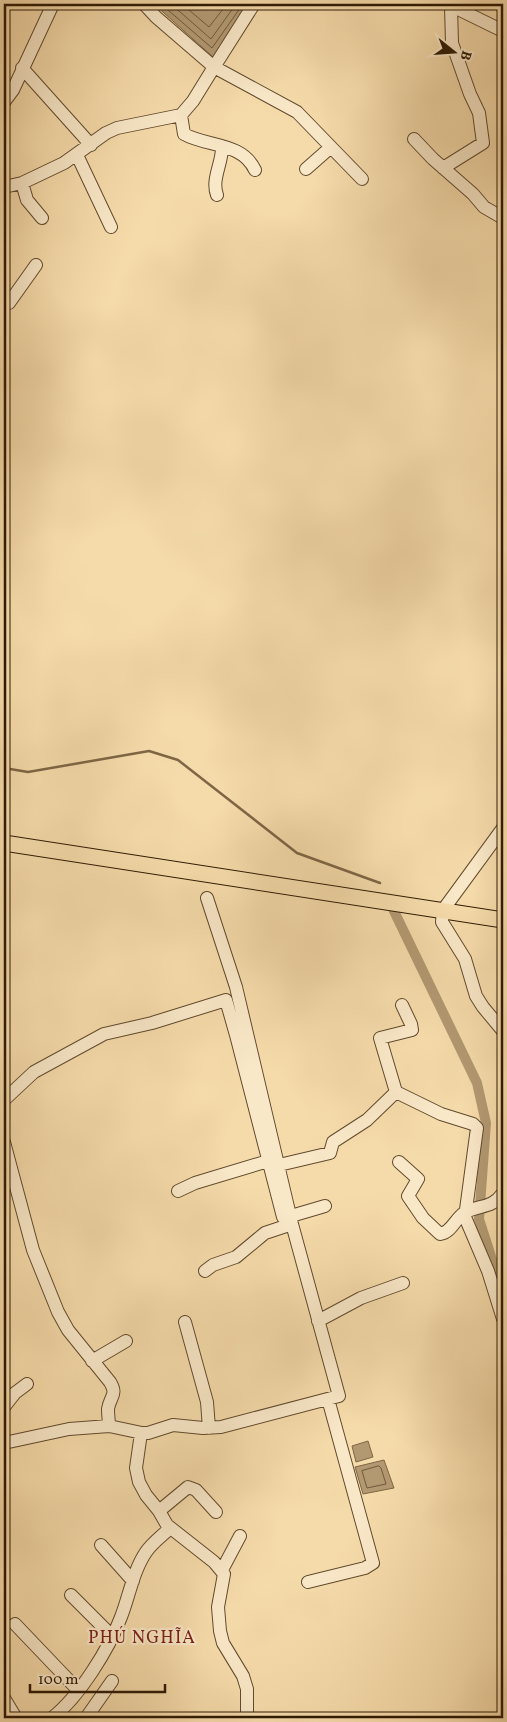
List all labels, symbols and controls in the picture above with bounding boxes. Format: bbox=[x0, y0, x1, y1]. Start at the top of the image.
north arrow bbox=[430, 28, 480, 78]
text: B bbox=[455, 48, 475, 63]
district label: PHÚ NGHĨA bbox=[88, 1626, 196, 1651]
scale bar bbox=[30, 1662, 165, 1694]
text: 100 m bbox=[38, 1670, 78, 1691]

